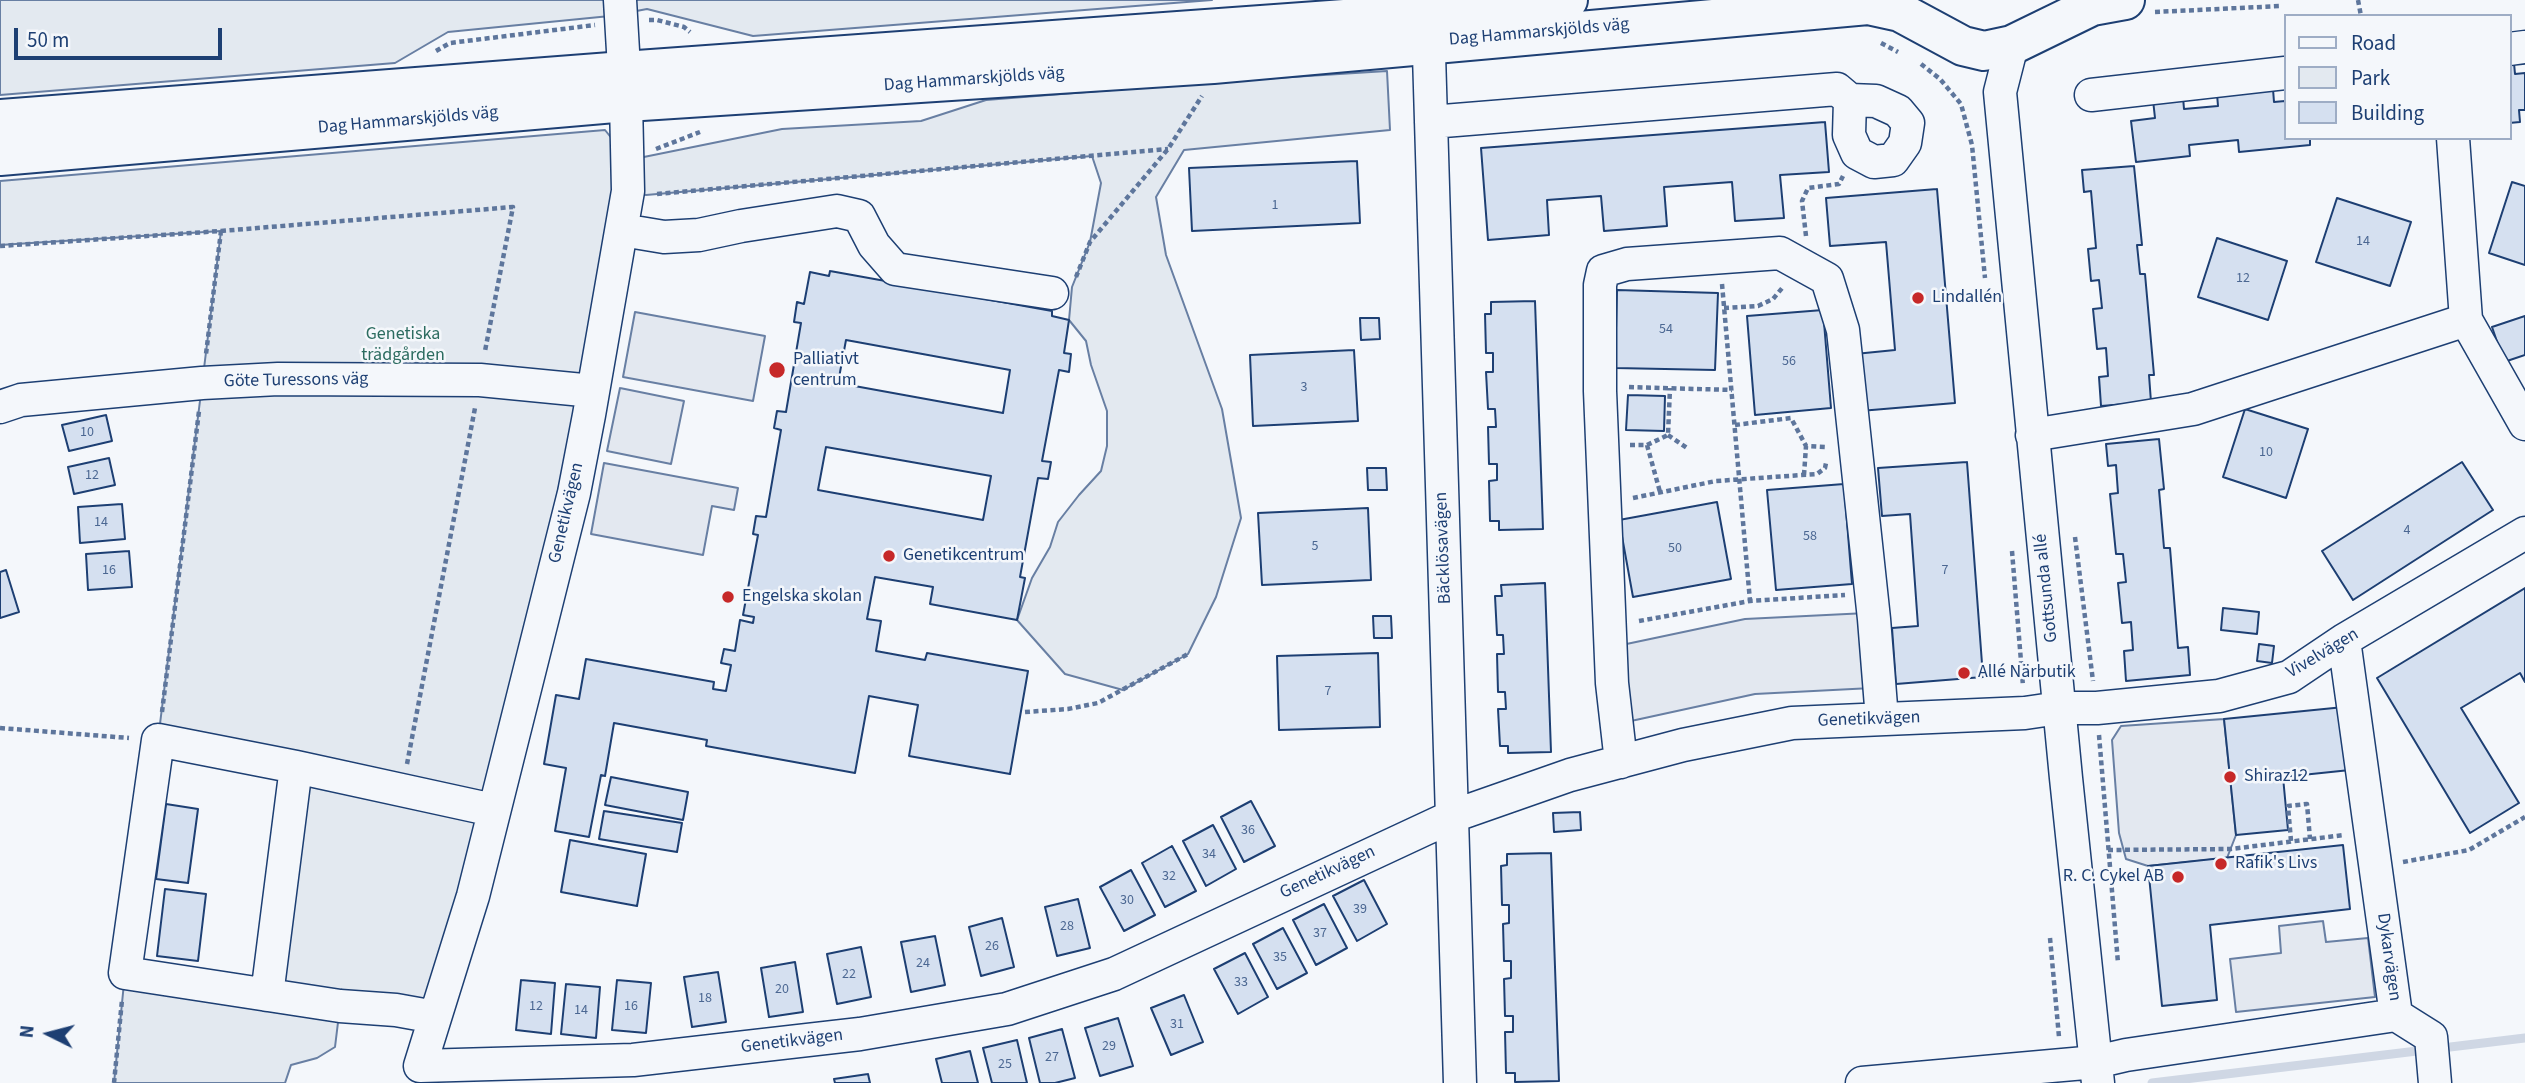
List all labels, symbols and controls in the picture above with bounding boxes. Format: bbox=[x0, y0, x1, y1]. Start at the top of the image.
scale bar bbox=[18, 14, 226, 58]
street label: Dag Hammarskjölds väg bbox=[1448, 14, 1630, 52]
legend bbox=[2284, 14, 2511, 140]
text: 50 m bbox=[27, 25, 69, 55]
text: Road bbox=[2351, 28, 2396, 58]
street label: Dag Hammarskjölds väg bbox=[883, 63, 1065, 97]
text: Park bbox=[2351, 63, 2390, 93]
text: Building bbox=[2351, 98, 2424, 128]
street label: Dag Hammarskjölds väg bbox=[317, 102, 499, 140]
house number: 1 bbox=[1272, 198, 1278, 214]
house number: 14 bbox=[2356, 234, 2370, 250]
house number: 12 bbox=[2236, 271, 2250, 287]
place label: Lindallén bbox=[1932, 287, 2002, 309]
marker: Lindallén bbox=[1910, 290, 1926, 306]
house number: 54 bbox=[1659, 322, 1673, 338]
park label: Genetiska trädgården bbox=[361, 324, 445, 366]
place label: Palliativt centrum bbox=[793, 349, 859, 392]
house number: 56 bbox=[1782, 354, 1796, 370]
marker: Palliativt centrum bbox=[767, 360, 787, 380]
street label: Göte Turessons väg bbox=[224, 369, 368, 393]
house number: 3 bbox=[1301, 380, 1307, 396]
house number: 10 bbox=[80, 425, 94, 441]
house number: 10 bbox=[2259, 445, 2273, 461]
street label: Genetikvägen bbox=[545, 461, 589, 565]
house number: 12 bbox=[85, 468, 99, 484]
street label: Bäcklösavägen bbox=[1431, 491, 1457, 605]
house number: 14 bbox=[94, 515, 108, 531]
house number: 4 bbox=[2404, 523, 2410, 539]
house number: 58 bbox=[1803, 529, 1817, 545]
street label: Gottsunda allé bbox=[2031, 533, 2063, 643]
house number: 5 bbox=[1312, 539, 1318, 555]
house number: 50 bbox=[1668, 541, 1682, 557]
place label: Genetikcentrum bbox=[903, 545, 1024, 567]
marker: Genetikcentrum bbox=[881, 548, 897, 564]
house number: 16 bbox=[102, 563, 116, 579]
house number: 7 bbox=[1942, 563, 1948, 579]
place label: Engelska skolan bbox=[742, 586, 862, 608]
marker: Engelska skolan bbox=[720, 589, 736, 605]
street label: Vivelvägen bbox=[2283, 624, 2363, 684]
place label: Allé Närbutik bbox=[1978, 662, 2076, 684]
marker: Allé Närbutik bbox=[1956, 665, 1972, 681]
house number: 7 bbox=[1325, 684, 1331, 700]
street label: Genetikvägen bbox=[1817, 707, 1921, 733]
place label: Shiraz12 bbox=[2244, 766, 2308, 788]
marker: Shiraz12 bbox=[2222, 769, 2238, 785]
house number: 36 bbox=[1241, 823, 1255, 839]
street label: Genetikvägen bbox=[1277, 841, 1379, 905]
house number: 34 bbox=[1202, 847, 1216, 863]
place label: Rafik's Livs bbox=[2235, 853, 2317, 875]
marker: Rafik's Livs bbox=[2213, 856, 2229, 872]
place label: R. C. Cykel AB bbox=[2063, 866, 2164, 888]
house number: 32 bbox=[1162, 869, 1176, 885]
marker: R. C. Cykel AB bbox=[2170, 869, 2186, 885]
house number: 30 bbox=[1120, 893, 1134, 909]
house number: 39 bbox=[1353, 902, 1367, 918]
street label: Dykarvägen bbox=[2371, 912, 2405, 1002]
house number: 28 bbox=[1060, 919, 1074, 935]
house number: 37 bbox=[1313, 926, 1327, 942]
house number: 26 bbox=[985, 939, 999, 955]
house number: 35 bbox=[1273, 950, 1287, 966]
house number: 24 bbox=[916, 956, 930, 972]
house number: 22 bbox=[842, 967, 856, 983]
house number: 33 bbox=[1234, 975, 1248, 991]
house number: 20 bbox=[775, 982, 789, 998]
house number: 18 bbox=[698, 991, 712, 1007]
north arrow bbox=[14, 999, 84, 1069]
house number: 12 bbox=[529, 999, 543, 1015]
house number: 16 bbox=[624, 999, 638, 1015]
house number: 14 bbox=[574, 1003, 588, 1019]
house number: 31 bbox=[1170, 1017, 1184, 1033]
text: N bbox=[14, 1024, 42, 1039]
street label: Genetikvägen bbox=[740, 1025, 844, 1059]
house number: 29 bbox=[1102, 1039, 1116, 1055]
house number: 27 bbox=[1045, 1050, 1059, 1066]
house number: 25 bbox=[998, 1057, 1012, 1073]

